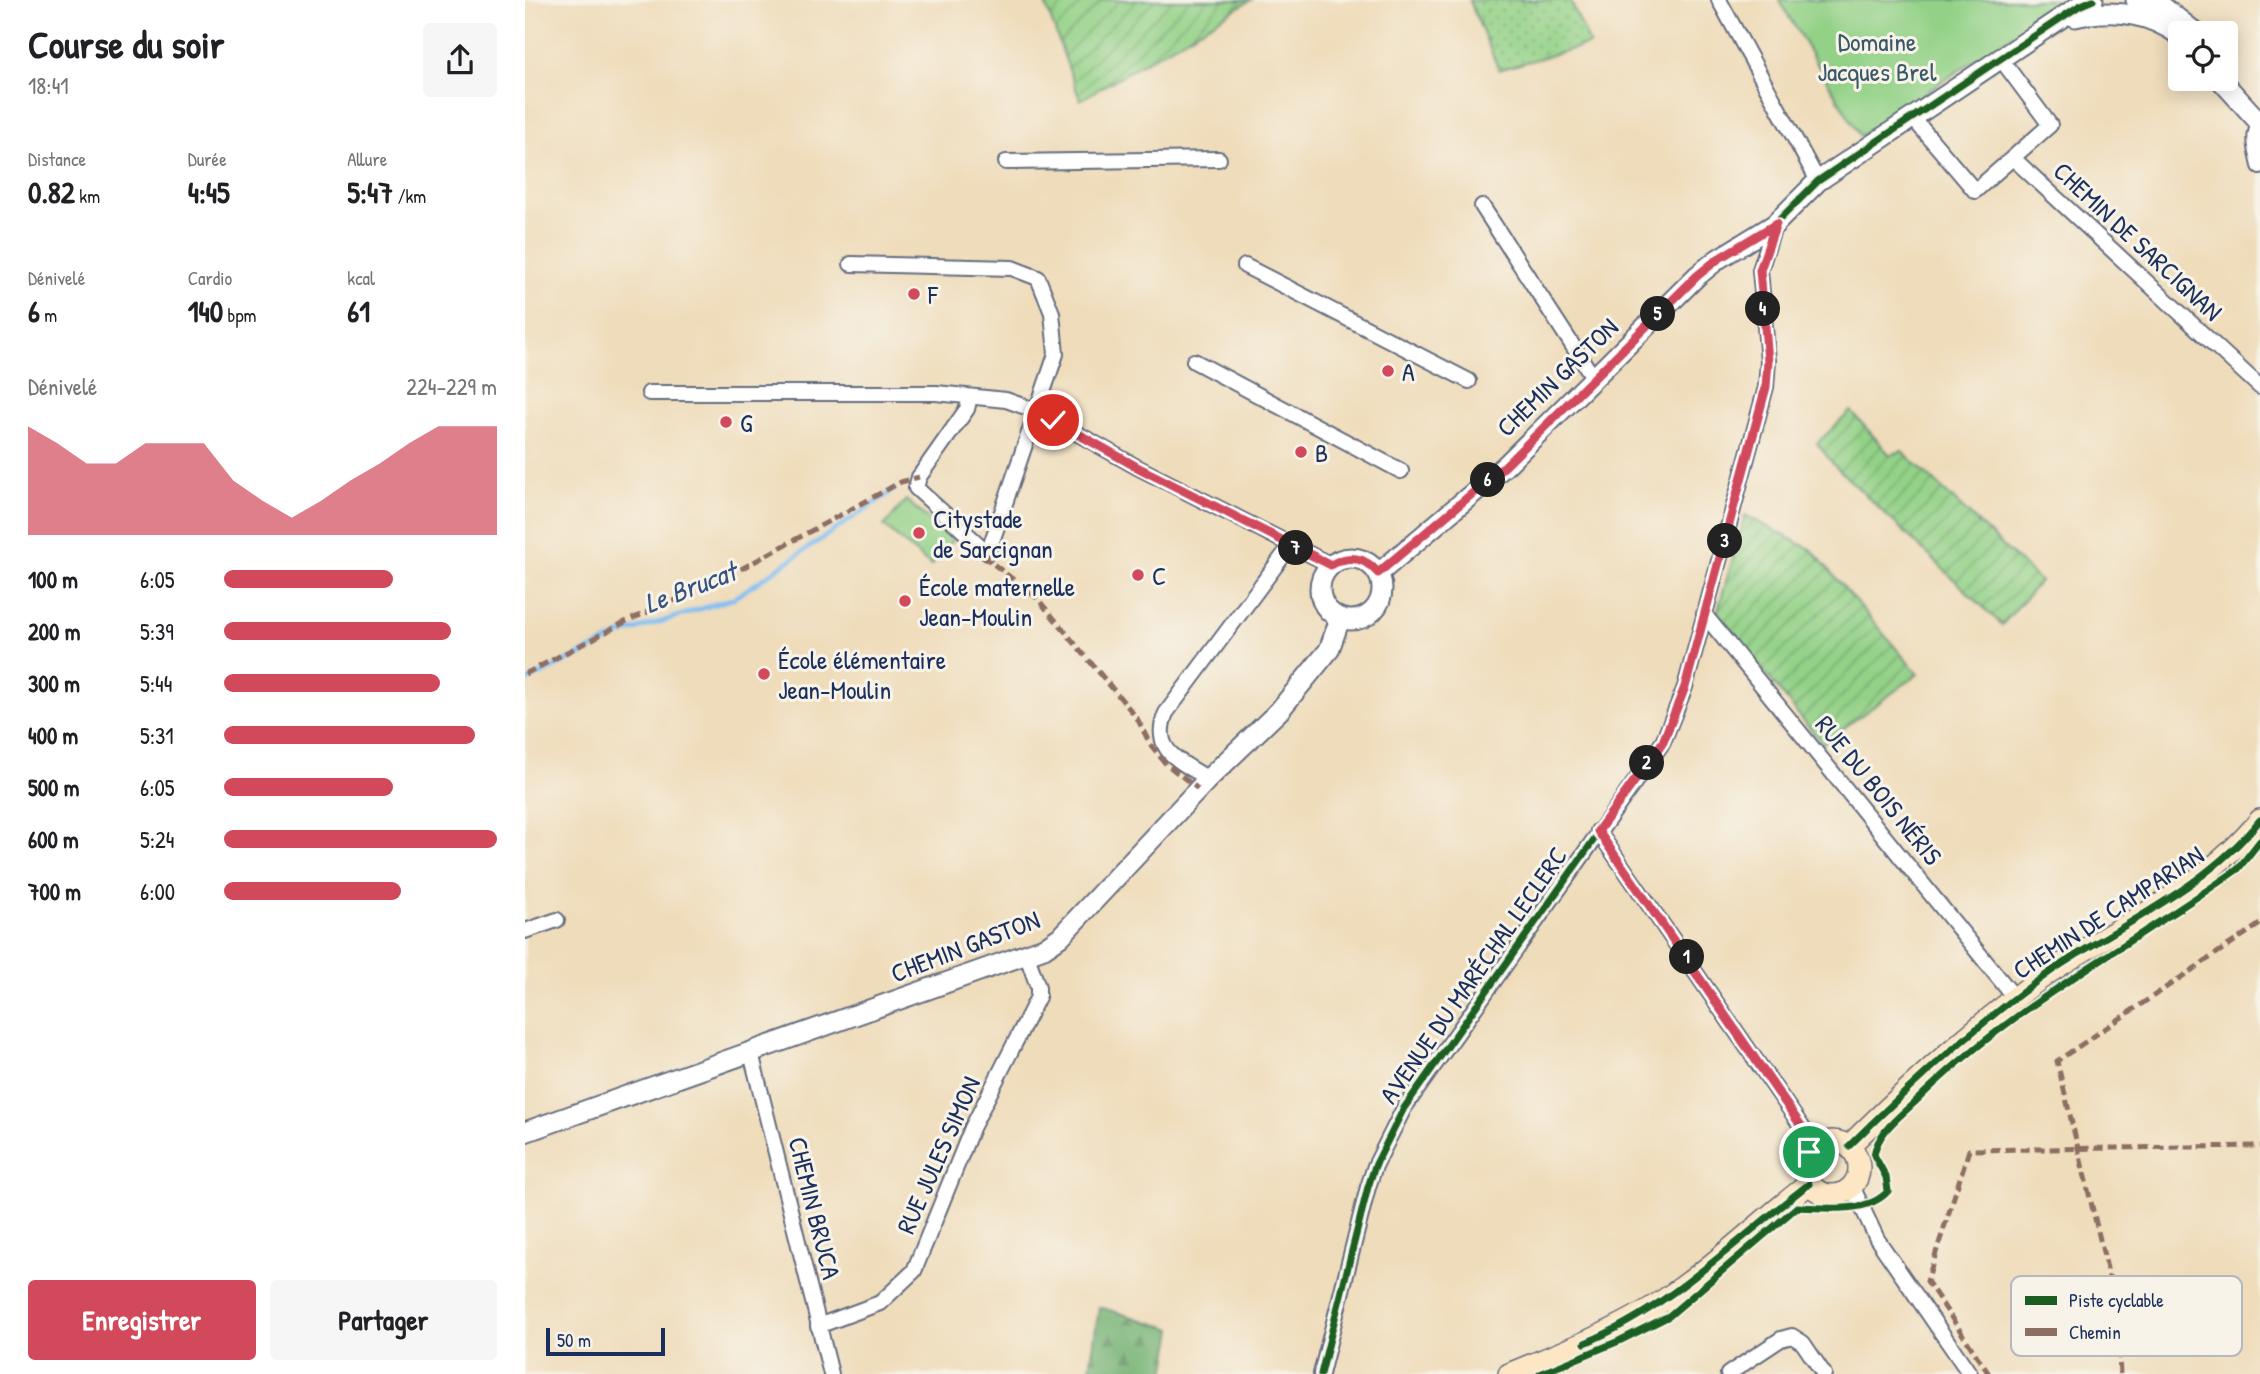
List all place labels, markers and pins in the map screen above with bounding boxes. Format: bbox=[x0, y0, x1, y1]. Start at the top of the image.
place label: F bbox=[927, 277, 939, 312]
marker: F bbox=[906, 286, 922, 302]
pin: 4 bbox=[1745, 292, 1781, 326]
pin: 5 bbox=[1641, 296, 1675, 332]
place label: A bbox=[1402, 354, 1415, 389]
marker: A bbox=[1380, 363, 1396, 379]
pin bbox=[1023, 390, 1083, 450]
place label: G bbox=[740, 405, 753, 440]
marker: G bbox=[718, 414, 734, 430]
place label: B bbox=[1315, 435, 1328, 470]
marker: B bbox=[1293, 444, 1309, 460]
pin: 6 bbox=[1471, 462, 1506, 498]
place label: Citystade de Sarcignan bbox=[933, 501, 1053, 566]
pin: 3 bbox=[1707, 524, 1743, 558]
marker: Citystade de Sarcignan bbox=[911, 525, 927, 541]
pin: 7 bbox=[1279, 530, 1313, 566]
place label: C bbox=[1152, 558, 1166, 593]
marker: C bbox=[1130, 567, 1146, 583]
place label: École maternelle Jean-Moulin bbox=[919, 569, 1075, 634]
marker: École maternelle Jean-Moulin bbox=[897, 593, 913, 609]
place label: École élémentaire Jean-Moulin bbox=[778, 642, 946, 707]
marker: École élémentaire Jean-Moulin bbox=[756, 666, 772, 682]
pin: 2 bbox=[1629, 746, 1665, 780]
pin: 1 bbox=[1669, 940, 1705, 974]
pin bbox=[1779, 1122, 1839, 1182]

